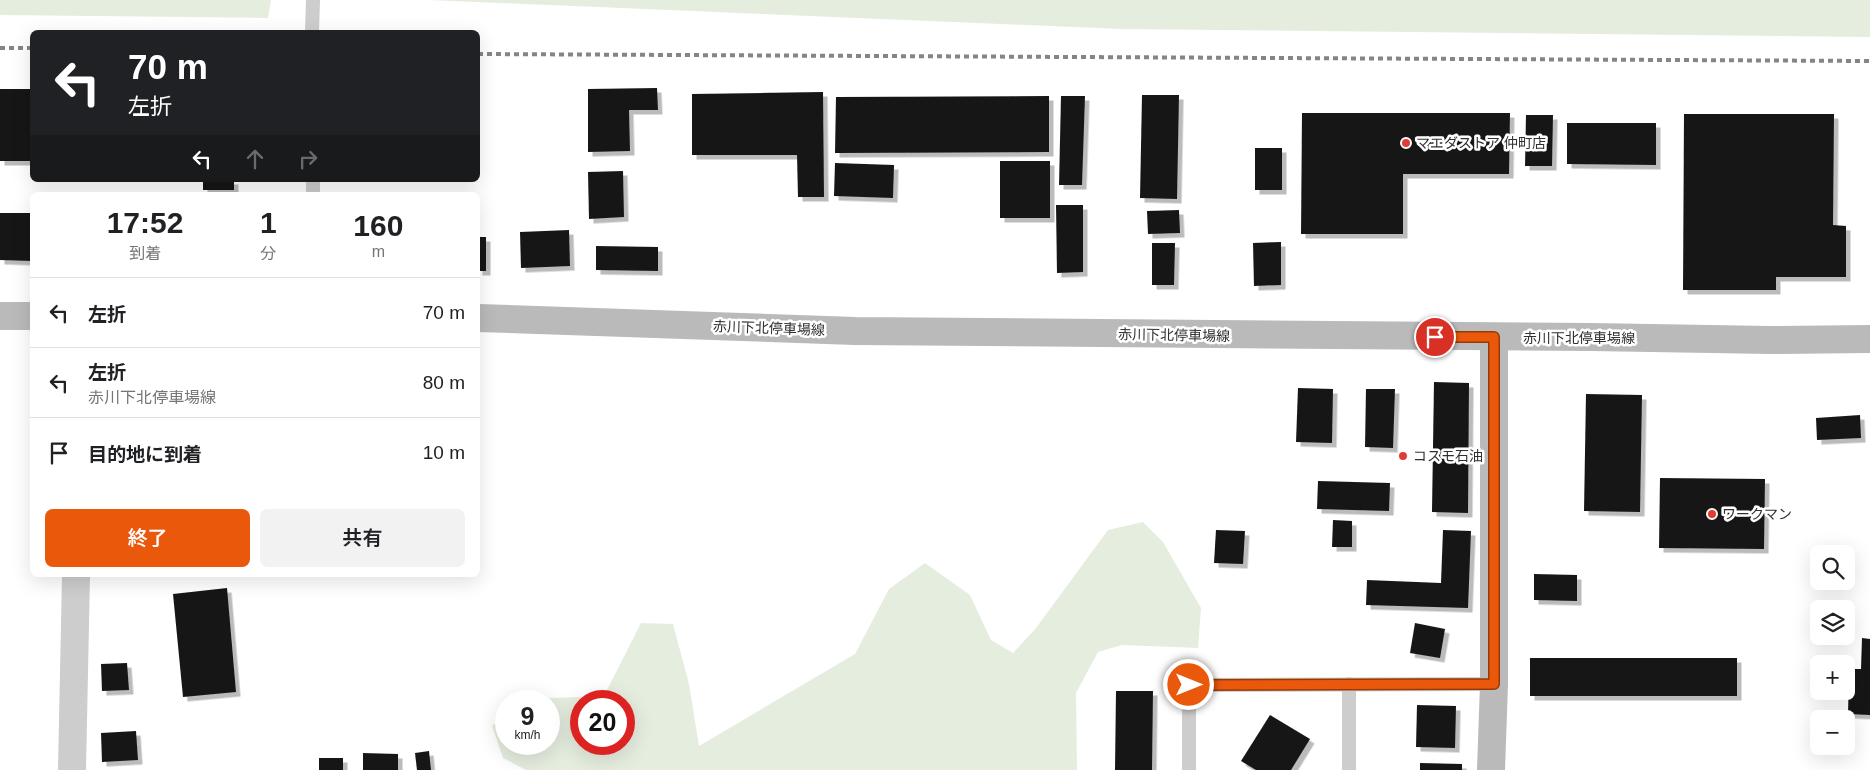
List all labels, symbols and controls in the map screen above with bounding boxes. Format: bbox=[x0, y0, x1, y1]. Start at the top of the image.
text: 70 m bbox=[128, 47, 208, 86]
icon: left bbox=[45, 50, 110, 115]
text: 左折 bbox=[128, 94, 172, 119]
place label: マエダストア 仲町店 bbox=[1416, 135, 1546, 151]
marker: マエダストア 仲町店 bbox=[1400, 137, 1412, 149]
icon: left bbox=[188, 145, 216, 173]
icon: ahead bbox=[241, 145, 269, 173]
icon: right bbox=[294, 145, 322, 173]
text: 17:52 bbox=[107, 206, 183, 239]
text: 1 bbox=[260, 206, 277, 239]
text: 160 bbox=[353, 209, 403, 242]
text: m bbox=[372, 243, 385, 260]
text: 到着 bbox=[129, 245, 161, 262]
text: 分 bbox=[260, 245, 276, 262]
icon: left bbox=[45, 299, 73, 327]
text: 70 m bbox=[423, 302, 465, 323]
text: 左折 bbox=[88, 304, 126, 325]
pin bbox=[1414, 316, 1456, 358]
street label: 赤川下北停車場線 bbox=[713, 318, 825, 338]
icon: arrive bbox=[1421, 323, 1449, 351]
street label: 赤川下北停車場線 bbox=[1118, 326, 1230, 344]
street label: 赤川下北停車場線 bbox=[1523, 330, 1635, 346]
text: 左折 bbox=[88, 362, 126, 383]
icon: left bbox=[45, 369, 73, 397]
text: 80 m bbox=[423, 372, 465, 393]
text: 赤川下北停車場線 bbox=[88, 389, 216, 406]
icon: arrive bbox=[45, 439, 73, 467]
text: 10 m bbox=[423, 442, 465, 463]
text: 目的地に到着 bbox=[88, 444, 202, 465]
place label: コスモ石油 bbox=[1413, 448, 1483, 464]
marker: コスモ石油 bbox=[1397, 450, 1409, 462]
place label: ワークマン bbox=[1722, 506, 1792, 522]
marker: ワークマン bbox=[1706, 508, 1718, 520]
button: 終了 bbox=[45, 509, 250, 567]
button: 共有 bbox=[260, 509, 465, 567]
map controls bbox=[1810, 545, 1855, 755]
button: search bbox=[1810, 545, 1855, 590]
button: layers bbox=[1810, 600, 1855, 645]
button: + bbox=[1810, 655, 1855, 700]
position arrow bbox=[1162, 658, 1214, 710]
speed limit sign: 20 bbox=[570, 690, 635, 755]
text: 9 bbox=[521, 702, 534, 730]
button: − bbox=[1810, 710, 1855, 755]
text: km/h bbox=[514, 728, 541, 742]

